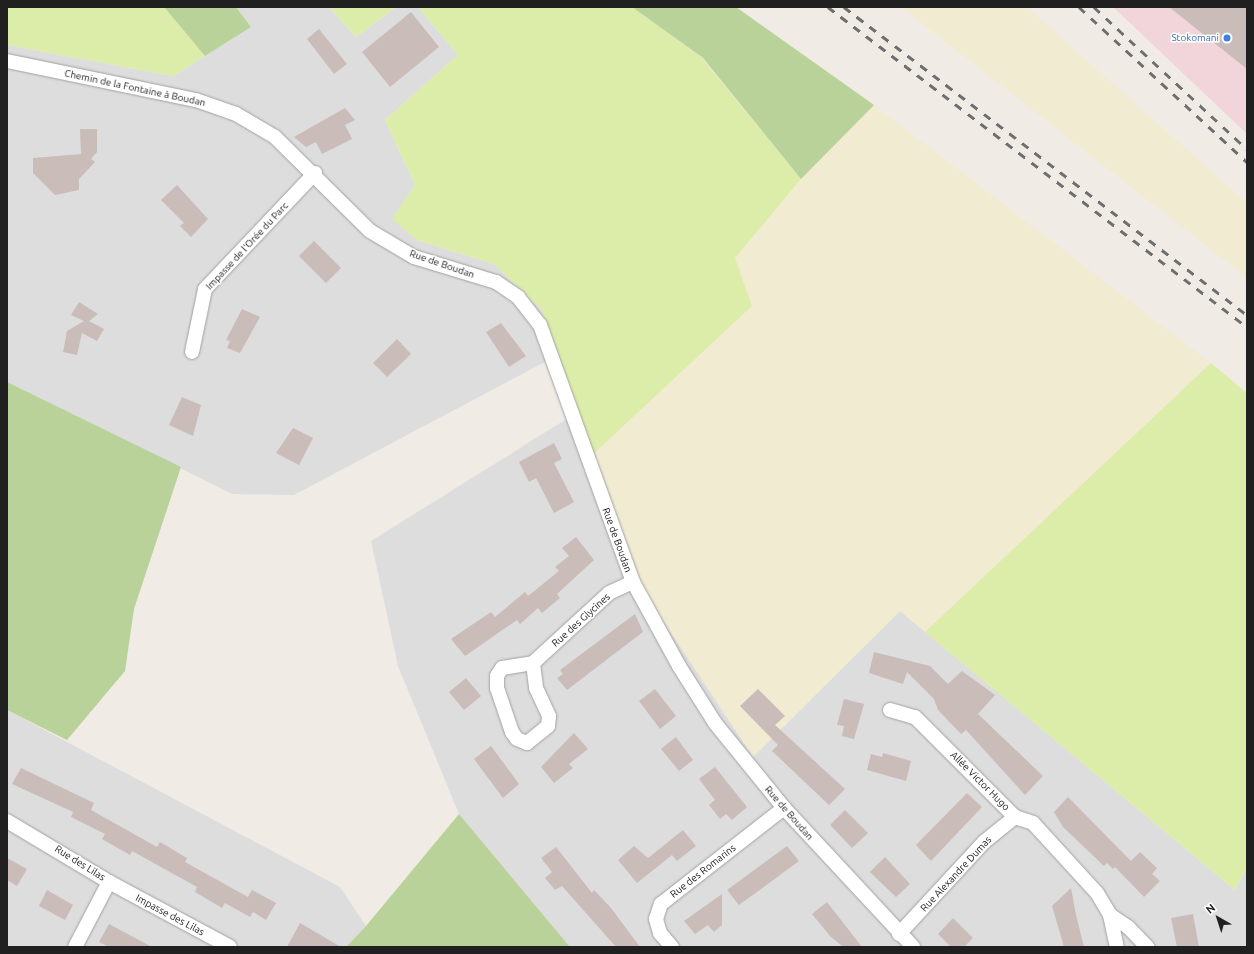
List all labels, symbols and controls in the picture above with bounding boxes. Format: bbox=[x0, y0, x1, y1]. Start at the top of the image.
place label: Stokomani bbox=[1171, 32, 1219, 44]
marker: Stokomani bbox=[1222, 33, 1232, 43]
street label: Chemin de la Fontaine à Boudan bbox=[63, 67, 207, 109]
street label: Impasse de l'Orée du Parc bbox=[203, 200, 291, 292]
street label: Rue de Boudan bbox=[408, 247, 476, 281]
street label: Rue de Boudan bbox=[600, 506, 634, 574]
street label: Rue des Glycines bbox=[549, 591, 613, 649]
street label: Allée Victor Hugo bbox=[948, 749, 1012, 813]
street label: Rue de Boudan bbox=[762, 783, 816, 843]
street label: Rue Alexandre Dumas bbox=[918, 834, 994, 914]
street label: Rue des Romarins bbox=[668, 842, 738, 900]
street label: Rue des Lilas bbox=[52, 843, 108, 883]
street label: Impasse des Lilas bbox=[133, 892, 207, 938]
north arrow bbox=[1198, 898, 1238, 938]
text: N bbox=[1203, 901, 1217, 916]

